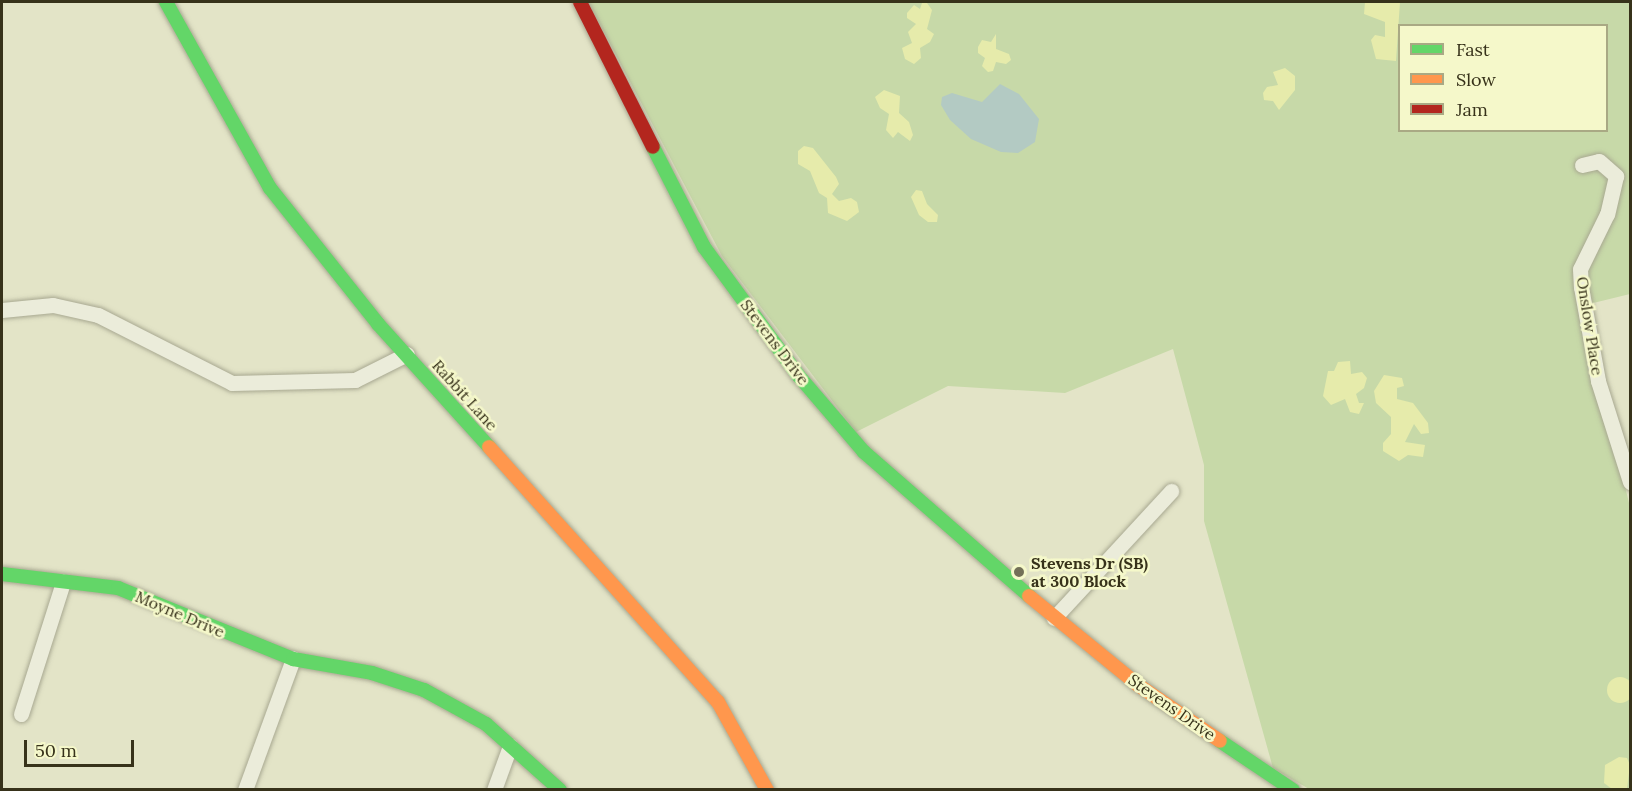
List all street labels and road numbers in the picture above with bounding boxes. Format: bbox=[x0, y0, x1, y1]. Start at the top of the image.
street label: Onslow Place bbox=[1573, 275, 1607, 377]
street label: Stevens Drive bbox=[737, 296, 813, 388]
street label: Rabbit Lane bbox=[428, 356, 502, 434]
street label: Moyne Drive bbox=[133, 587, 227, 641]
street label: Stevens Drive bbox=[1125, 670, 1219, 744]

